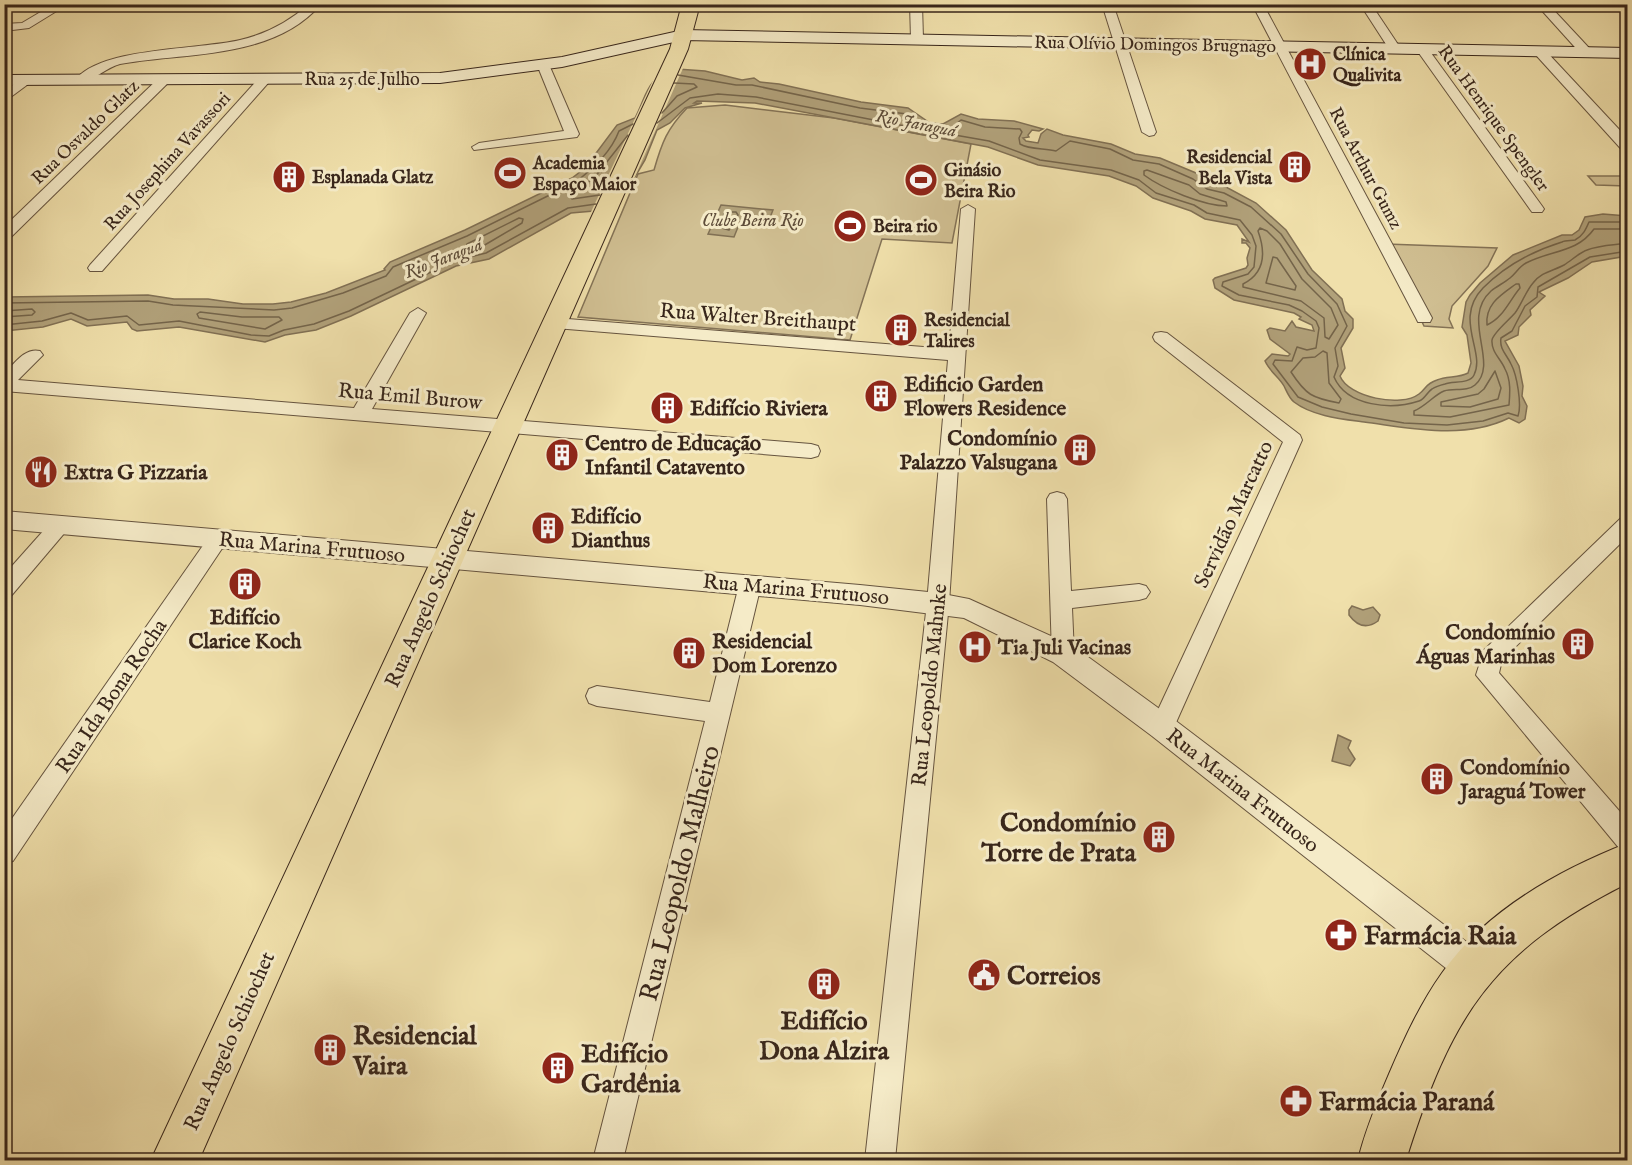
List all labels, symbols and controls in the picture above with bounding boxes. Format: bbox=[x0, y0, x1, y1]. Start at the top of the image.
street label: Rua Olívio Domingos Brugnago bbox=[1034, 32, 1276, 59]
street label: Rua Henrique Spengler bbox=[1432, 41, 1554, 197]
place label: Clínica Qualivita bbox=[1333, 44, 1402, 88]
hospital icon: Clínica Qualivita bbox=[1292, 46, 1328, 82]
street label: Rua 25 de Julho bbox=[304, 69, 420, 92]
street label: Rua Osvaldo Glatz bbox=[27, 76, 145, 190]
street label: Rua Josephina Vavassori bbox=[100, 88, 237, 236]
street label: Rua Arthur Gumz bbox=[1323, 104, 1406, 234]
water label: Rio Jaraguá bbox=[873, 105, 960, 144]
place label: Residencial Bela Vista bbox=[1186, 147, 1273, 191]
building icon: Residencial Bela Vista bbox=[1277, 149, 1313, 185]
place label: Academia Espaço Maior bbox=[532, 153, 637, 197]
sports icon: Academia Espaço Maior bbox=[492, 155, 528, 191]
building icon: Esplanada Glatz bbox=[271, 159, 307, 195]
place label: Ginásio Beira Rio bbox=[944, 160, 1016, 204]
sports icon: Ginásio Beira Rio bbox=[903, 162, 939, 198]
place label: Esplanada Glatz bbox=[312, 167, 434, 190]
sports icon: Beira rio bbox=[832, 208, 868, 244]
park label: Clube Beira Rio bbox=[702, 210, 804, 233]
place label: Beira rio bbox=[873, 216, 938, 239]
water label: Rio Jaraguá bbox=[401, 233, 488, 285]
street label: Rua Walter Breithaupt bbox=[659, 298, 857, 339]
place label: Residencial Talires bbox=[923, 310, 1011, 354]
building icon: Residencial Talires bbox=[883, 312, 919, 348]
place label: Edificio Garden Flowers Residence bbox=[904, 372, 1067, 423]
street label: Rua Emil Burow bbox=[337, 378, 484, 417]
building icon: Edificio Garden Flowers Residence bbox=[863, 378, 899, 414]
building icon: Edifício Riviera bbox=[649, 390, 685, 426]
place label: Edifício Riviera bbox=[690, 396, 829, 423]
place label: Condomínio Palazzo Valsugana bbox=[900, 426, 1058, 477]
place label: Centro de Educação Infantil Catavento bbox=[585, 431, 762, 482]
building icon: Condomínio Palazzo Valsugana bbox=[1062, 432, 1098, 468]
building icon: Centro de Educação Infantil Catavento bbox=[544, 437, 580, 473]
street label: Servidão Marcatto bbox=[1188, 437, 1280, 593]
restaurant icon: Extra G Pizzaria bbox=[23, 454, 59, 490]
place label: Extra G Pizzaria bbox=[64, 460, 208, 487]
place label: Edifício Dianthus bbox=[571, 504, 650, 555]
street label: Rua Angelo Schiochet bbox=[380, 505, 483, 692]
building icon: Edifício Dianthus bbox=[530, 510, 566, 546]
street label: Rua Marina Frutuoso bbox=[217, 527, 406, 570]
building icon: Edifício Clarice Koch bbox=[227, 566, 263, 602]
street label: Rua Marina Frutuoso bbox=[701, 569, 890, 612]
street label: Rua Leopoldo Mahnke bbox=[906, 582, 955, 788]
place label: Edifício Clarice Koch bbox=[189, 605, 302, 656]
street label: Rua Ida Bona Rocha bbox=[51, 614, 174, 779]
place label: Condomínio Águas Marinhas bbox=[1416, 620, 1556, 671]
building icon: Condomínio Águas Marinhas bbox=[1560, 626, 1596, 662]
place label: Residencial Dom Lorenzo bbox=[712, 629, 838, 680]
hospital icon: Tia Juli Vacinas bbox=[957, 629, 993, 665]
building icon: Residencial Dom Lorenzo bbox=[671, 635, 707, 671]
place label: Tia Juli Vacinas bbox=[997, 635, 1131, 662]
street label: Rua Marina Frutuoso bbox=[1160, 723, 1324, 859]
street label: Rua Leopoldo Malheiro bbox=[633, 742, 728, 1005]
place label: Condomínio Jaraguá Tower bbox=[1457, 755, 1586, 806]
building icon: Condomínio Jaraguá Tower bbox=[1419, 761, 1455, 797]
place label: Condomínio Torre de Prata bbox=[980, 807, 1137, 870]
building icon: Condomínio Torre de Prata bbox=[1141, 819, 1177, 855]
pharmacy icon: Farmácia Raia bbox=[1323, 917, 1359, 953]
place label: Farmácia Raia bbox=[1364, 920, 1517, 953]
street label: Rua Angelo Schiochet bbox=[179, 948, 282, 1135]
public building icon: Correios bbox=[966, 957, 1002, 993]
place label: Correios bbox=[1007, 960, 1101, 993]
building icon: Edifício Dona Alzira bbox=[806, 966, 842, 1002]
place label: Edifício Dona Alzira bbox=[759, 1005, 890, 1068]
place label: Residencial Vaira bbox=[352, 1020, 478, 1083]
building icon: Residencial Vaira bbox=[312, 1032, 348, 1068]
place label: Edifício Gardênia bbox=[581, 1038, 681, 1101]
building icon: Edifício Gardênia bbox=[540, 1050, 576, 1086]
pharmacy icon: Farmácia Paraná bbox=[1278, 1083, 1314, 1119]
place label: Farmácia Paraná bbox=[1319, 1086, 1495, 1119]

